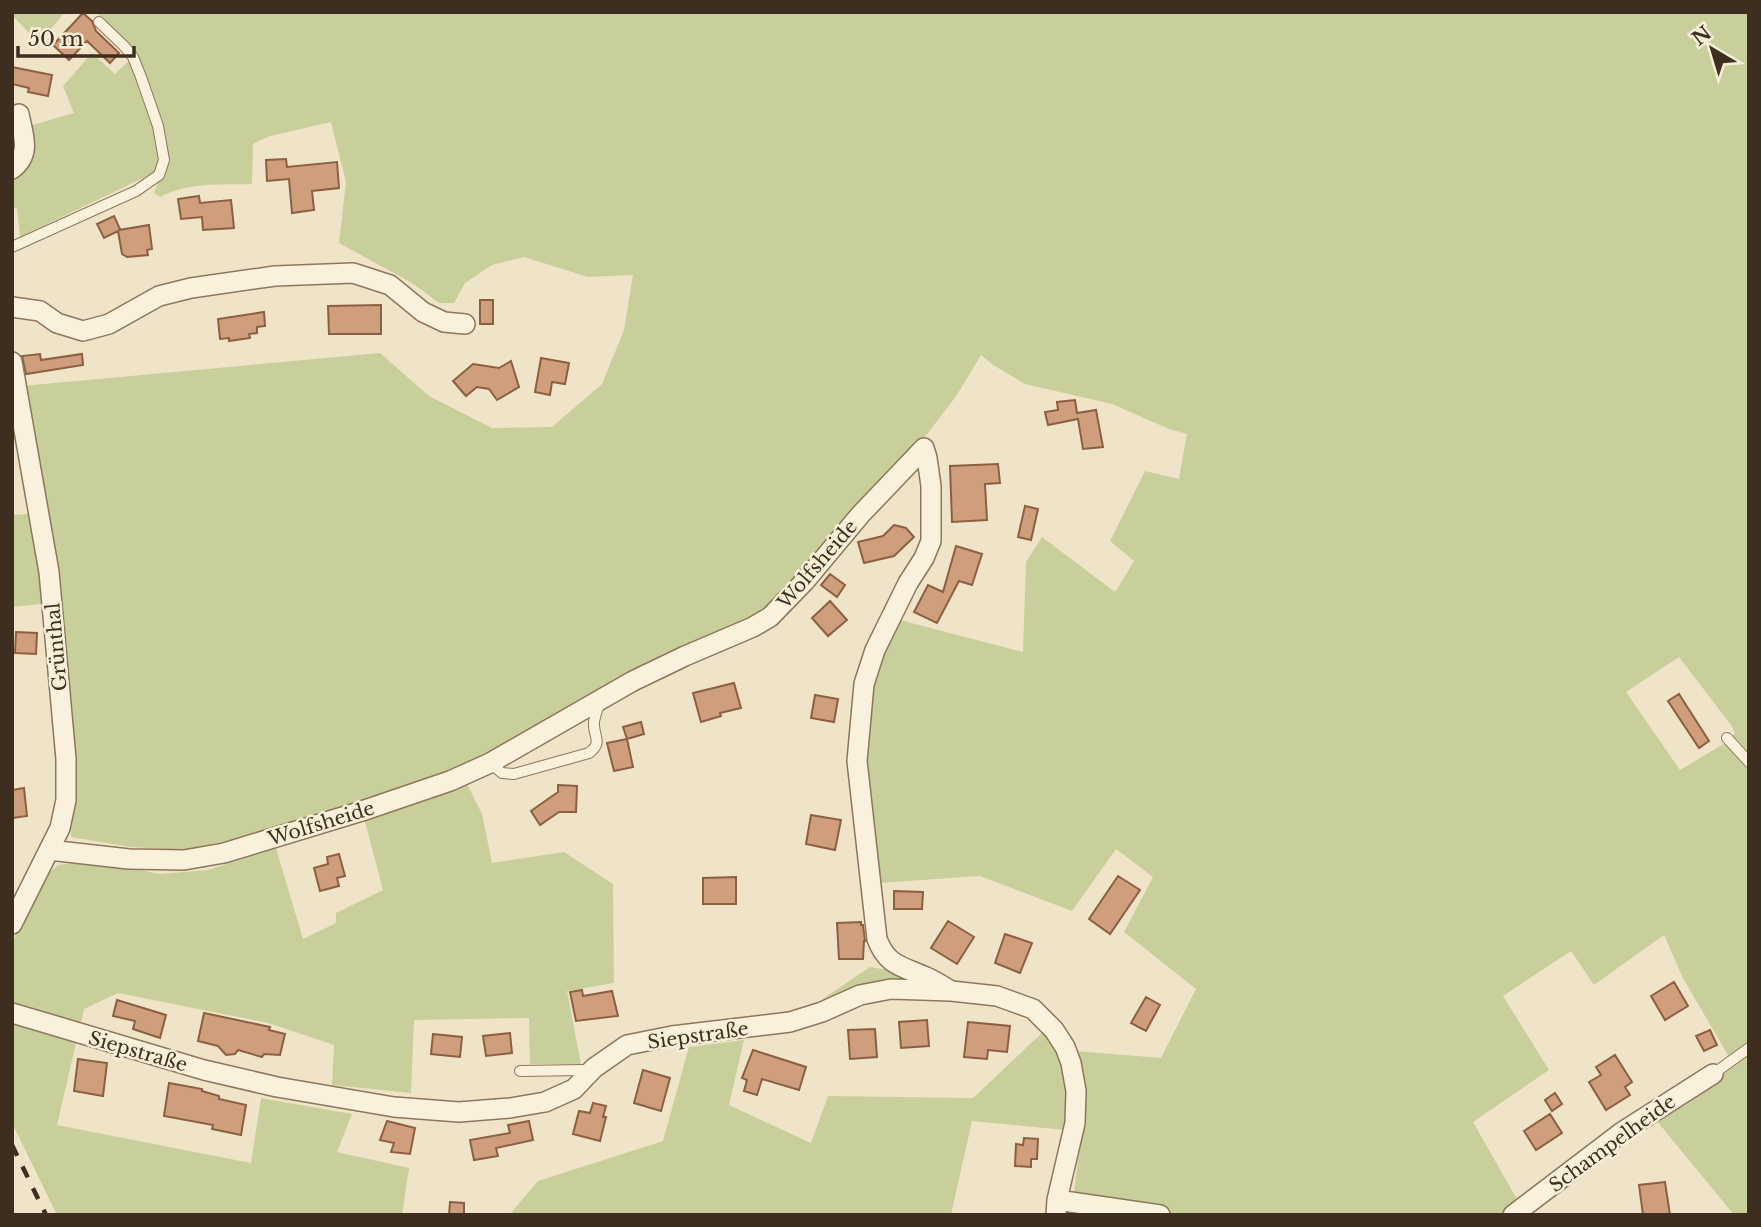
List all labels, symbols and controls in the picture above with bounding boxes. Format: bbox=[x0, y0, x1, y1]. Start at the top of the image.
scale bar bbox=[18, 14, 133, 58]
north arrow bbox=[1677, 14, 1747, 84]
text: N bbox=[1688, 21, 1716, 51]
text: 50 m bbox=[28, 26, 84, 52]
street label: Wolfsheide bbox=[772, 515, 862, 614]
street label: Grünthal bbox=[41, 602, 72, 692]
street label: Wolfsheide bbox=[264, 796, 377, 851]
street label: Siepstraße bbox=[646, 1017, 750, 1054]
street label: Siepstraße bbox=[86, 1026, 190, 1077]
street label: Schampelheide bbox=[1545, 1090, 1680, 1197]

